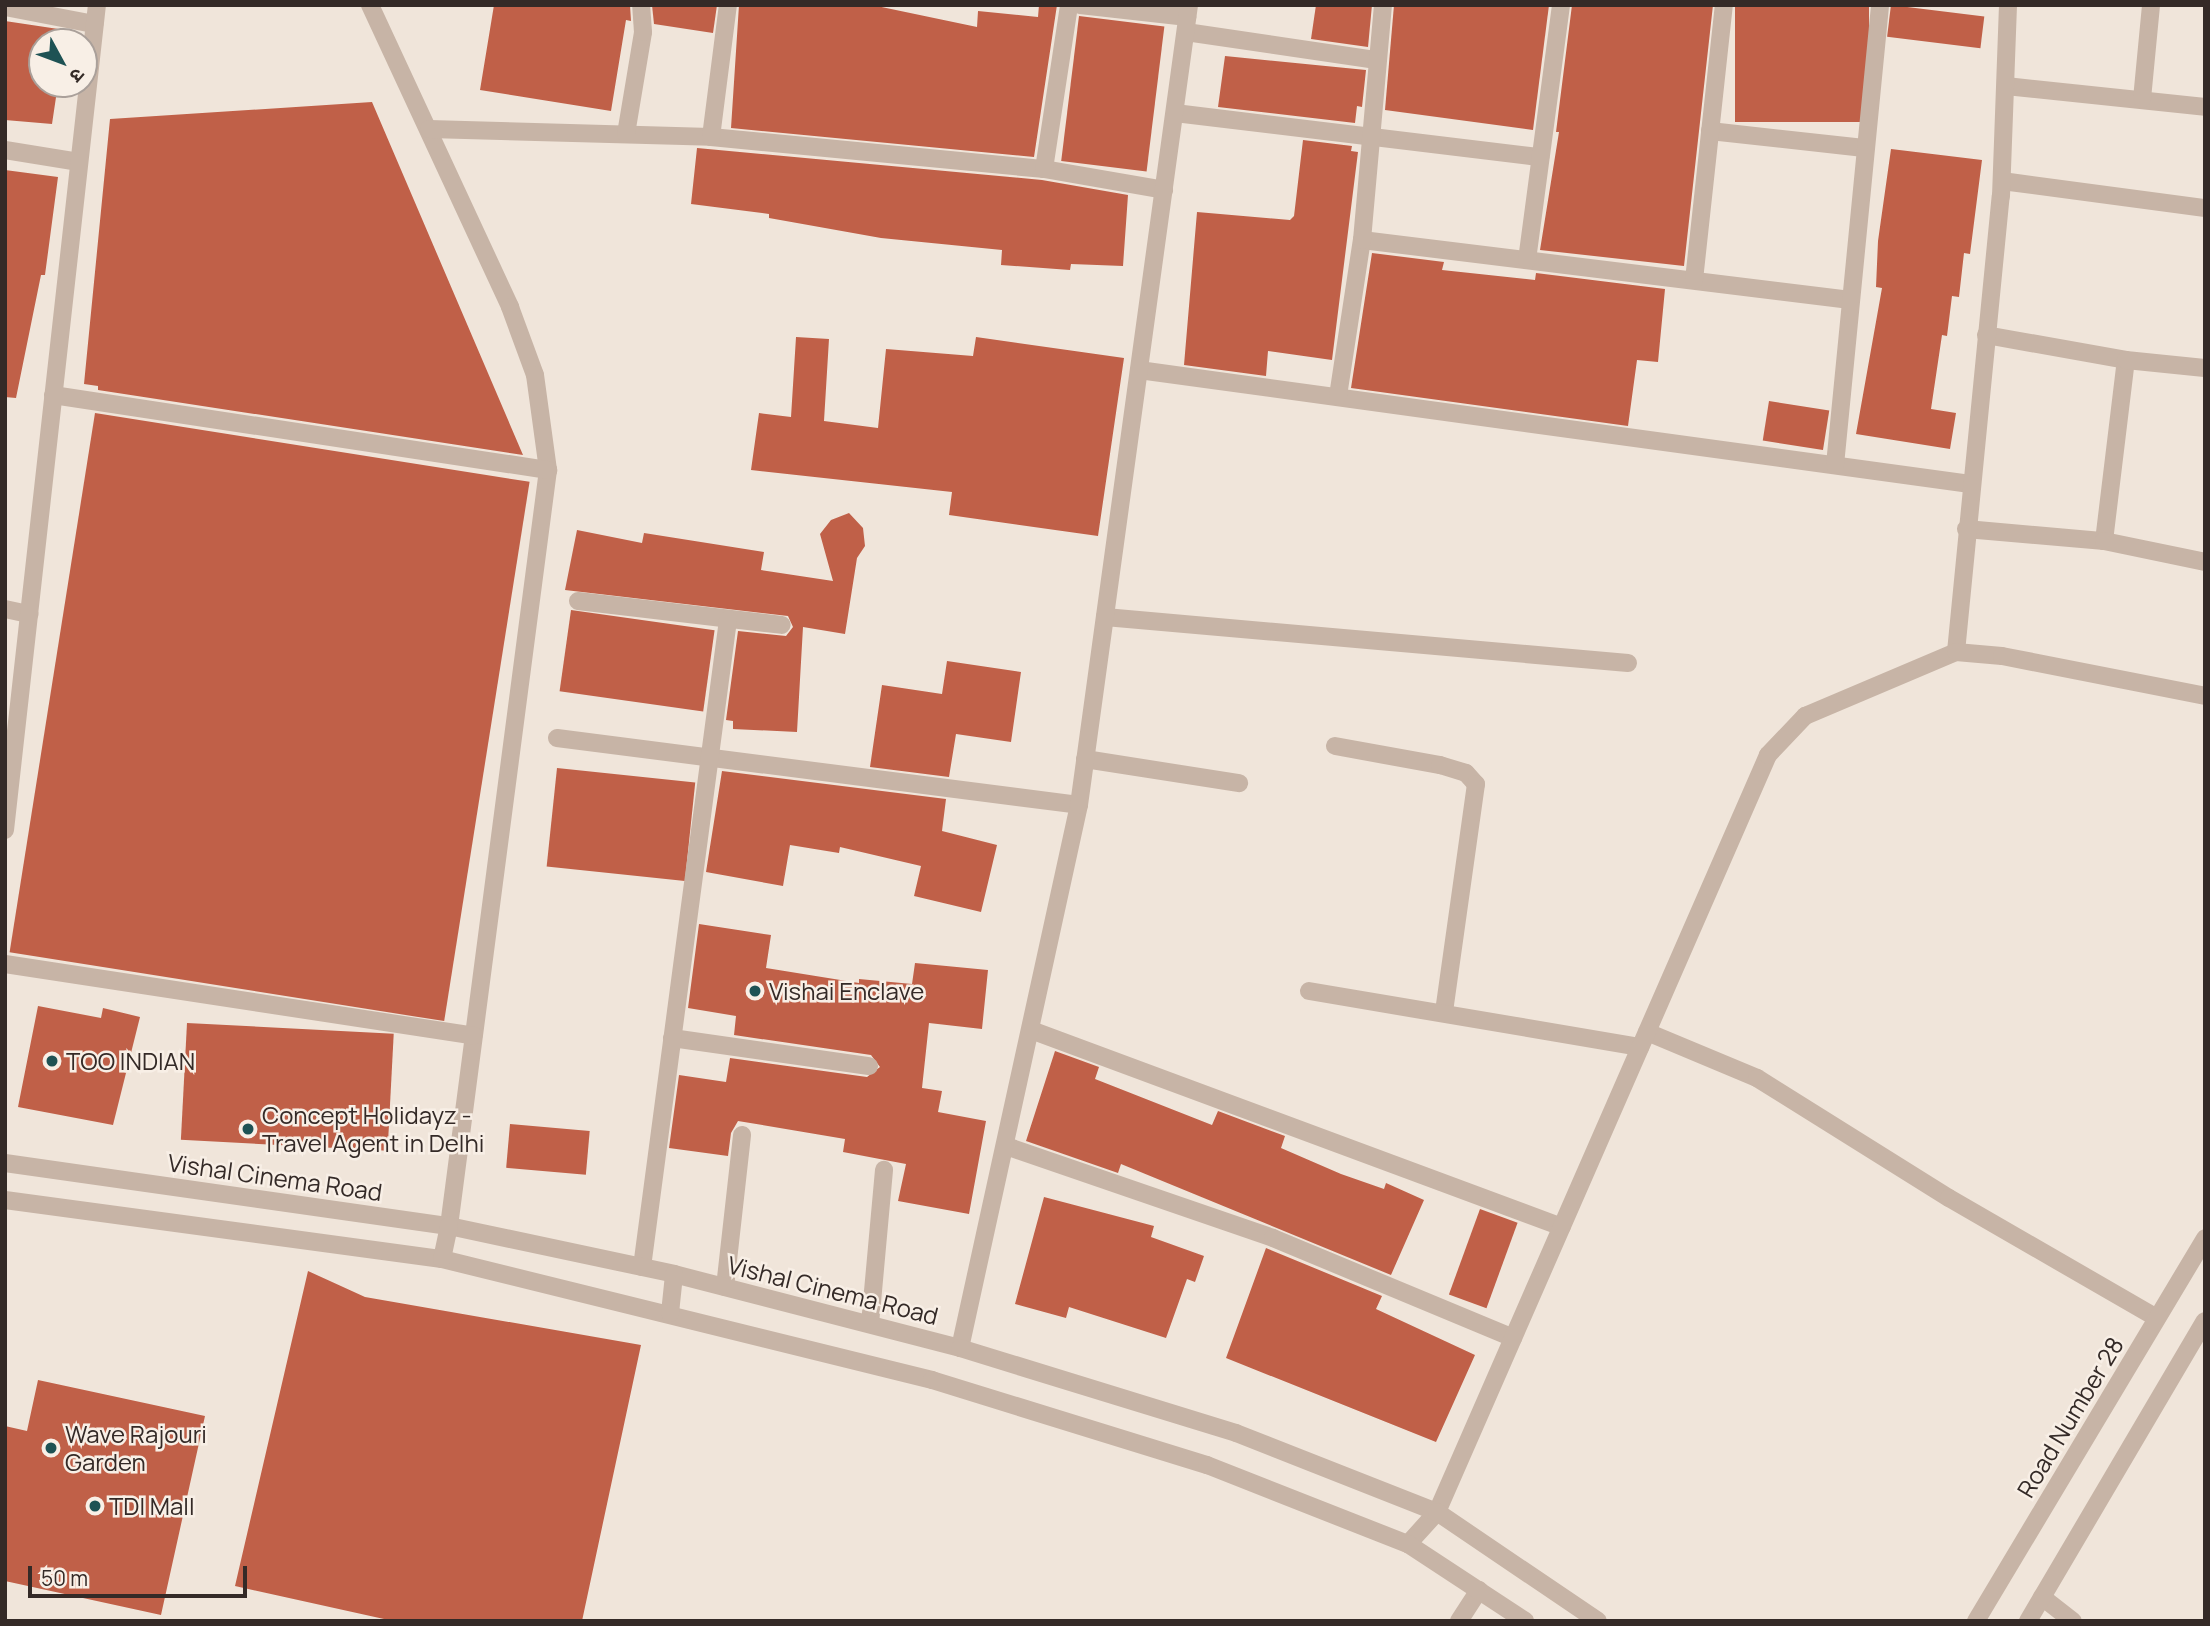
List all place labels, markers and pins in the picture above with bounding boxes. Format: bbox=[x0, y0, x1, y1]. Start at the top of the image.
place label: Vishai Enclave bbox=[769, 977, 924, 1005]
marker: Vishai Enclave bbox=[747, 983, 763, 999]
place label: TOO INDIAN bbox=[66, 1047, 195, 1075]
marker: TOO INDIAN bbox=[44, 1053, 60, 1069]
place label: Concept Holidayz - Travel Agent in Delhi bbox=[262, 1101, 484, 1157]
marker: Concept Holidayz - Travel Agent in Delhi bbox=[240, 1121, 256, 1137]
place label: Wave Rajouri Garden bbox=[65, 1420, 207, 1476]
marker: Wave Rajouri Garden bbox=[43, 1440, 59, 1456]
place label: TDI Mall bbox=[109, 1492, 195, 1520]
marker: TDI Mall bbox=[87, 1498, 103, 1514]

